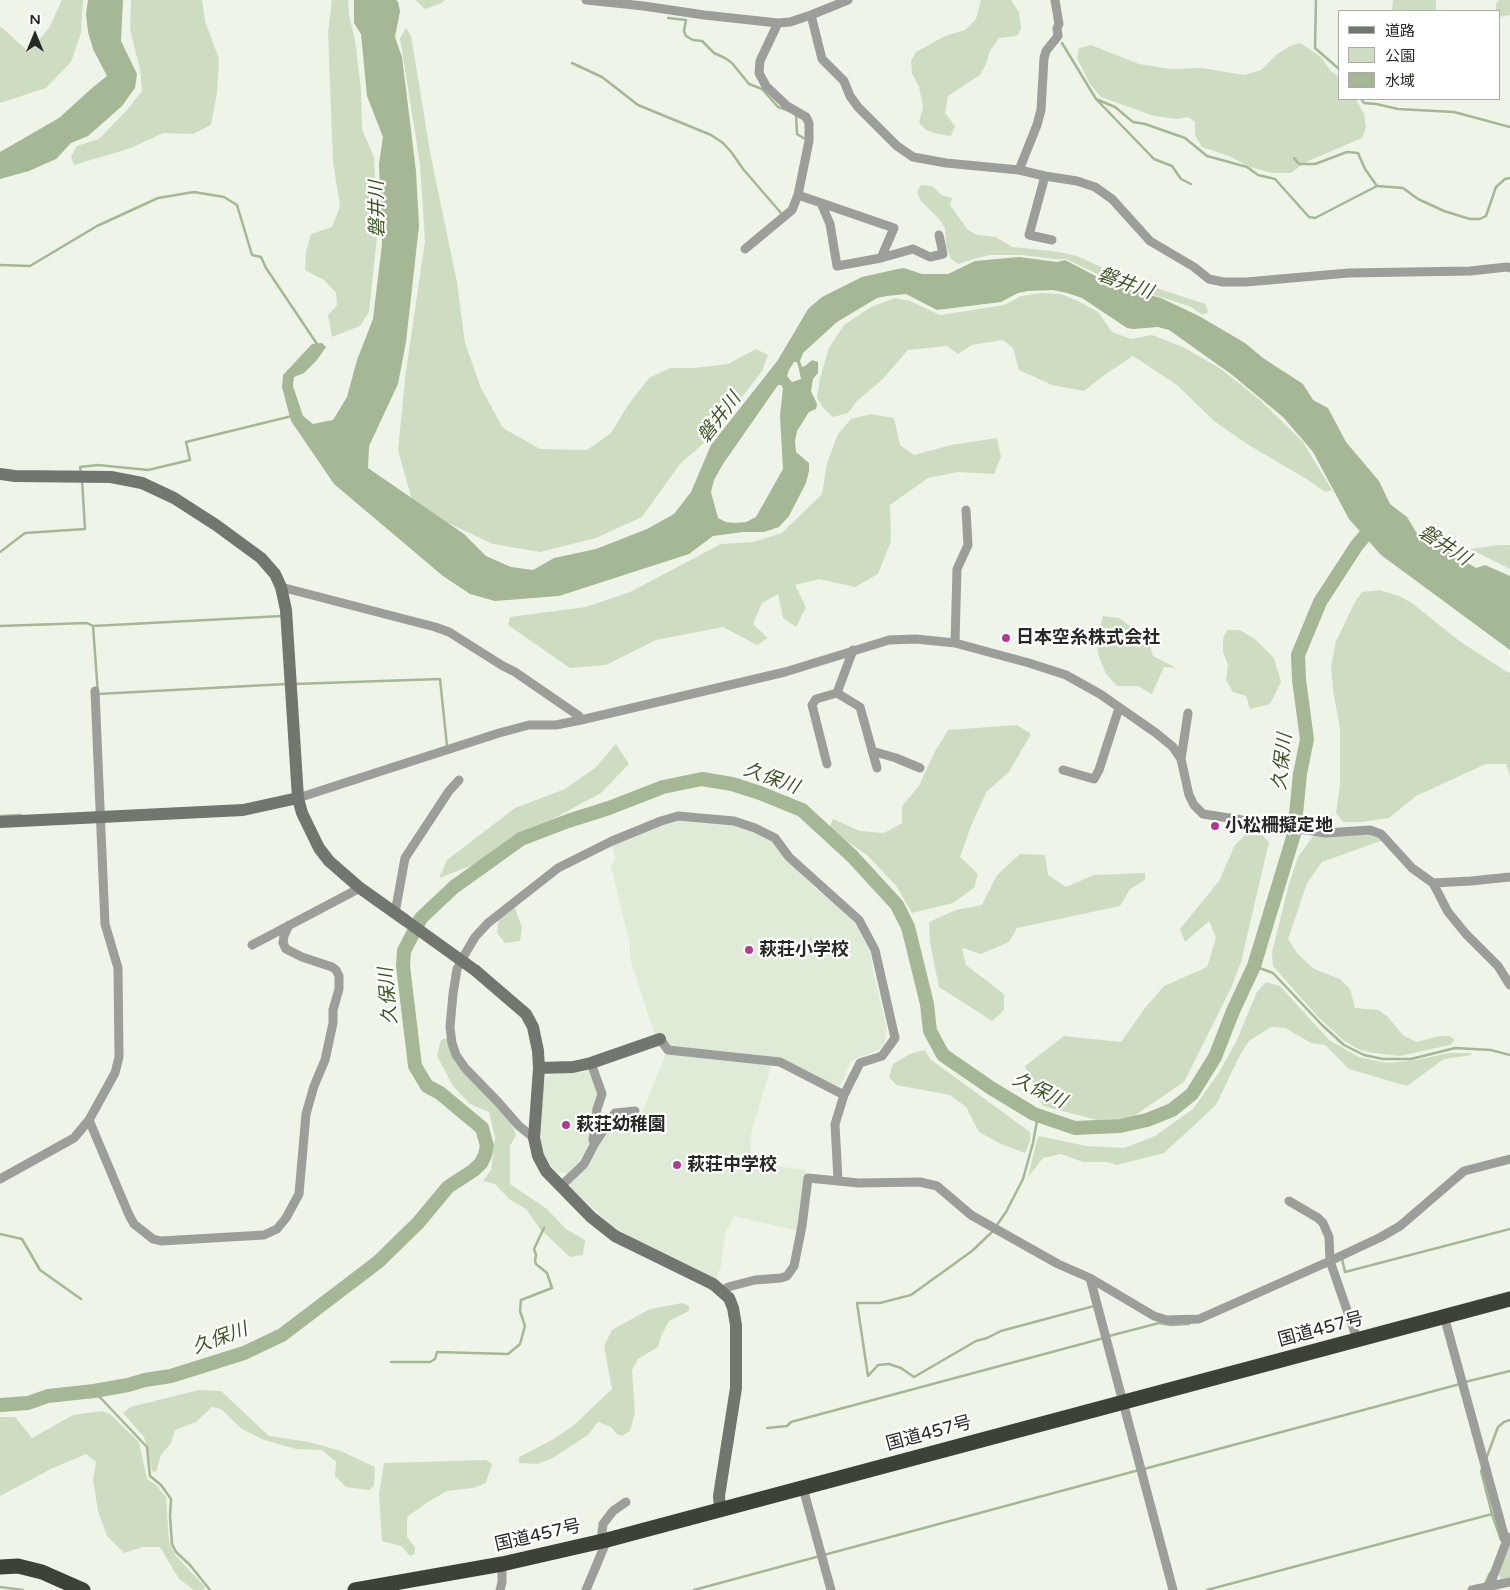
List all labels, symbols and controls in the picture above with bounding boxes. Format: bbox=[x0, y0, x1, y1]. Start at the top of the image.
north arrow bbox=[10, 10, 60, 60]
legend bbox=[1338, 10, 1500, 100]
text: N bbox=[29, 11, 41, 28]
text: 道路 bbox=[1385, 22, 1415, 40]
text: 公園 bbox=[1385, 47, 1415, 65]
text: 水域 bbox=[1385, 72, 1415, 90]
water label: 磐井川 bbox=[366, 180, 390, 238]
water label: 磐井川 bbox=[1094, 264, 1156, 304]
water label: 磐井川 bbox=[694, 388, 746, 448]
water label: 磐井川 bbox=[1414, 521, 1474, 571]
place label: 日本空糸株式会社 bbox=[1016, 627, 1160, 649]
marker: 日本空糸株式会社 bbox=[1000, 632, 1012, 644]
water label: 久保川 bbox=[1269, 732, 1297, 792]
water label: 久保川 bbox=[740, 759, 802, 799]
place label: 小松柵擬定地 bbox=[1225, 815, 1333, 837]
marker: 小松柵擬定地 bbox=[1209, 820, 1221, 832]
place label: 萩荘小学校 bbox=[759, 939, 849, 961]
marker: 萩荘小学校 bbox=[743, 944, 755, 956]
water label: 久保川 bbox=[375, 967, 403, 1025]
water label: 久保川 bbox=[1008, 1068, 1070, 1114]
place label: 萩荘幼稚園 bbox=[576, 1114, 666, 1136]
marker: 萩荘幼稚園 bbox=[560, 1119, 572, 1131]
place label: 萩荘中学校 bbox=[687, 1154, 777, 1176]
marker: 萩荘中学校 bbox=[671, 1159, 683, 1171]
street label: 国道457号 bbox=[1276, 1308, 1366, 1352]
water label: 久保川 bbox=[189, 1319, 251, 1359]
street label: 国道457号 bbox=[884, 1412, 974, 1456]
street label: 国道457号 bbox=[493, 1516, 583, 1556]

